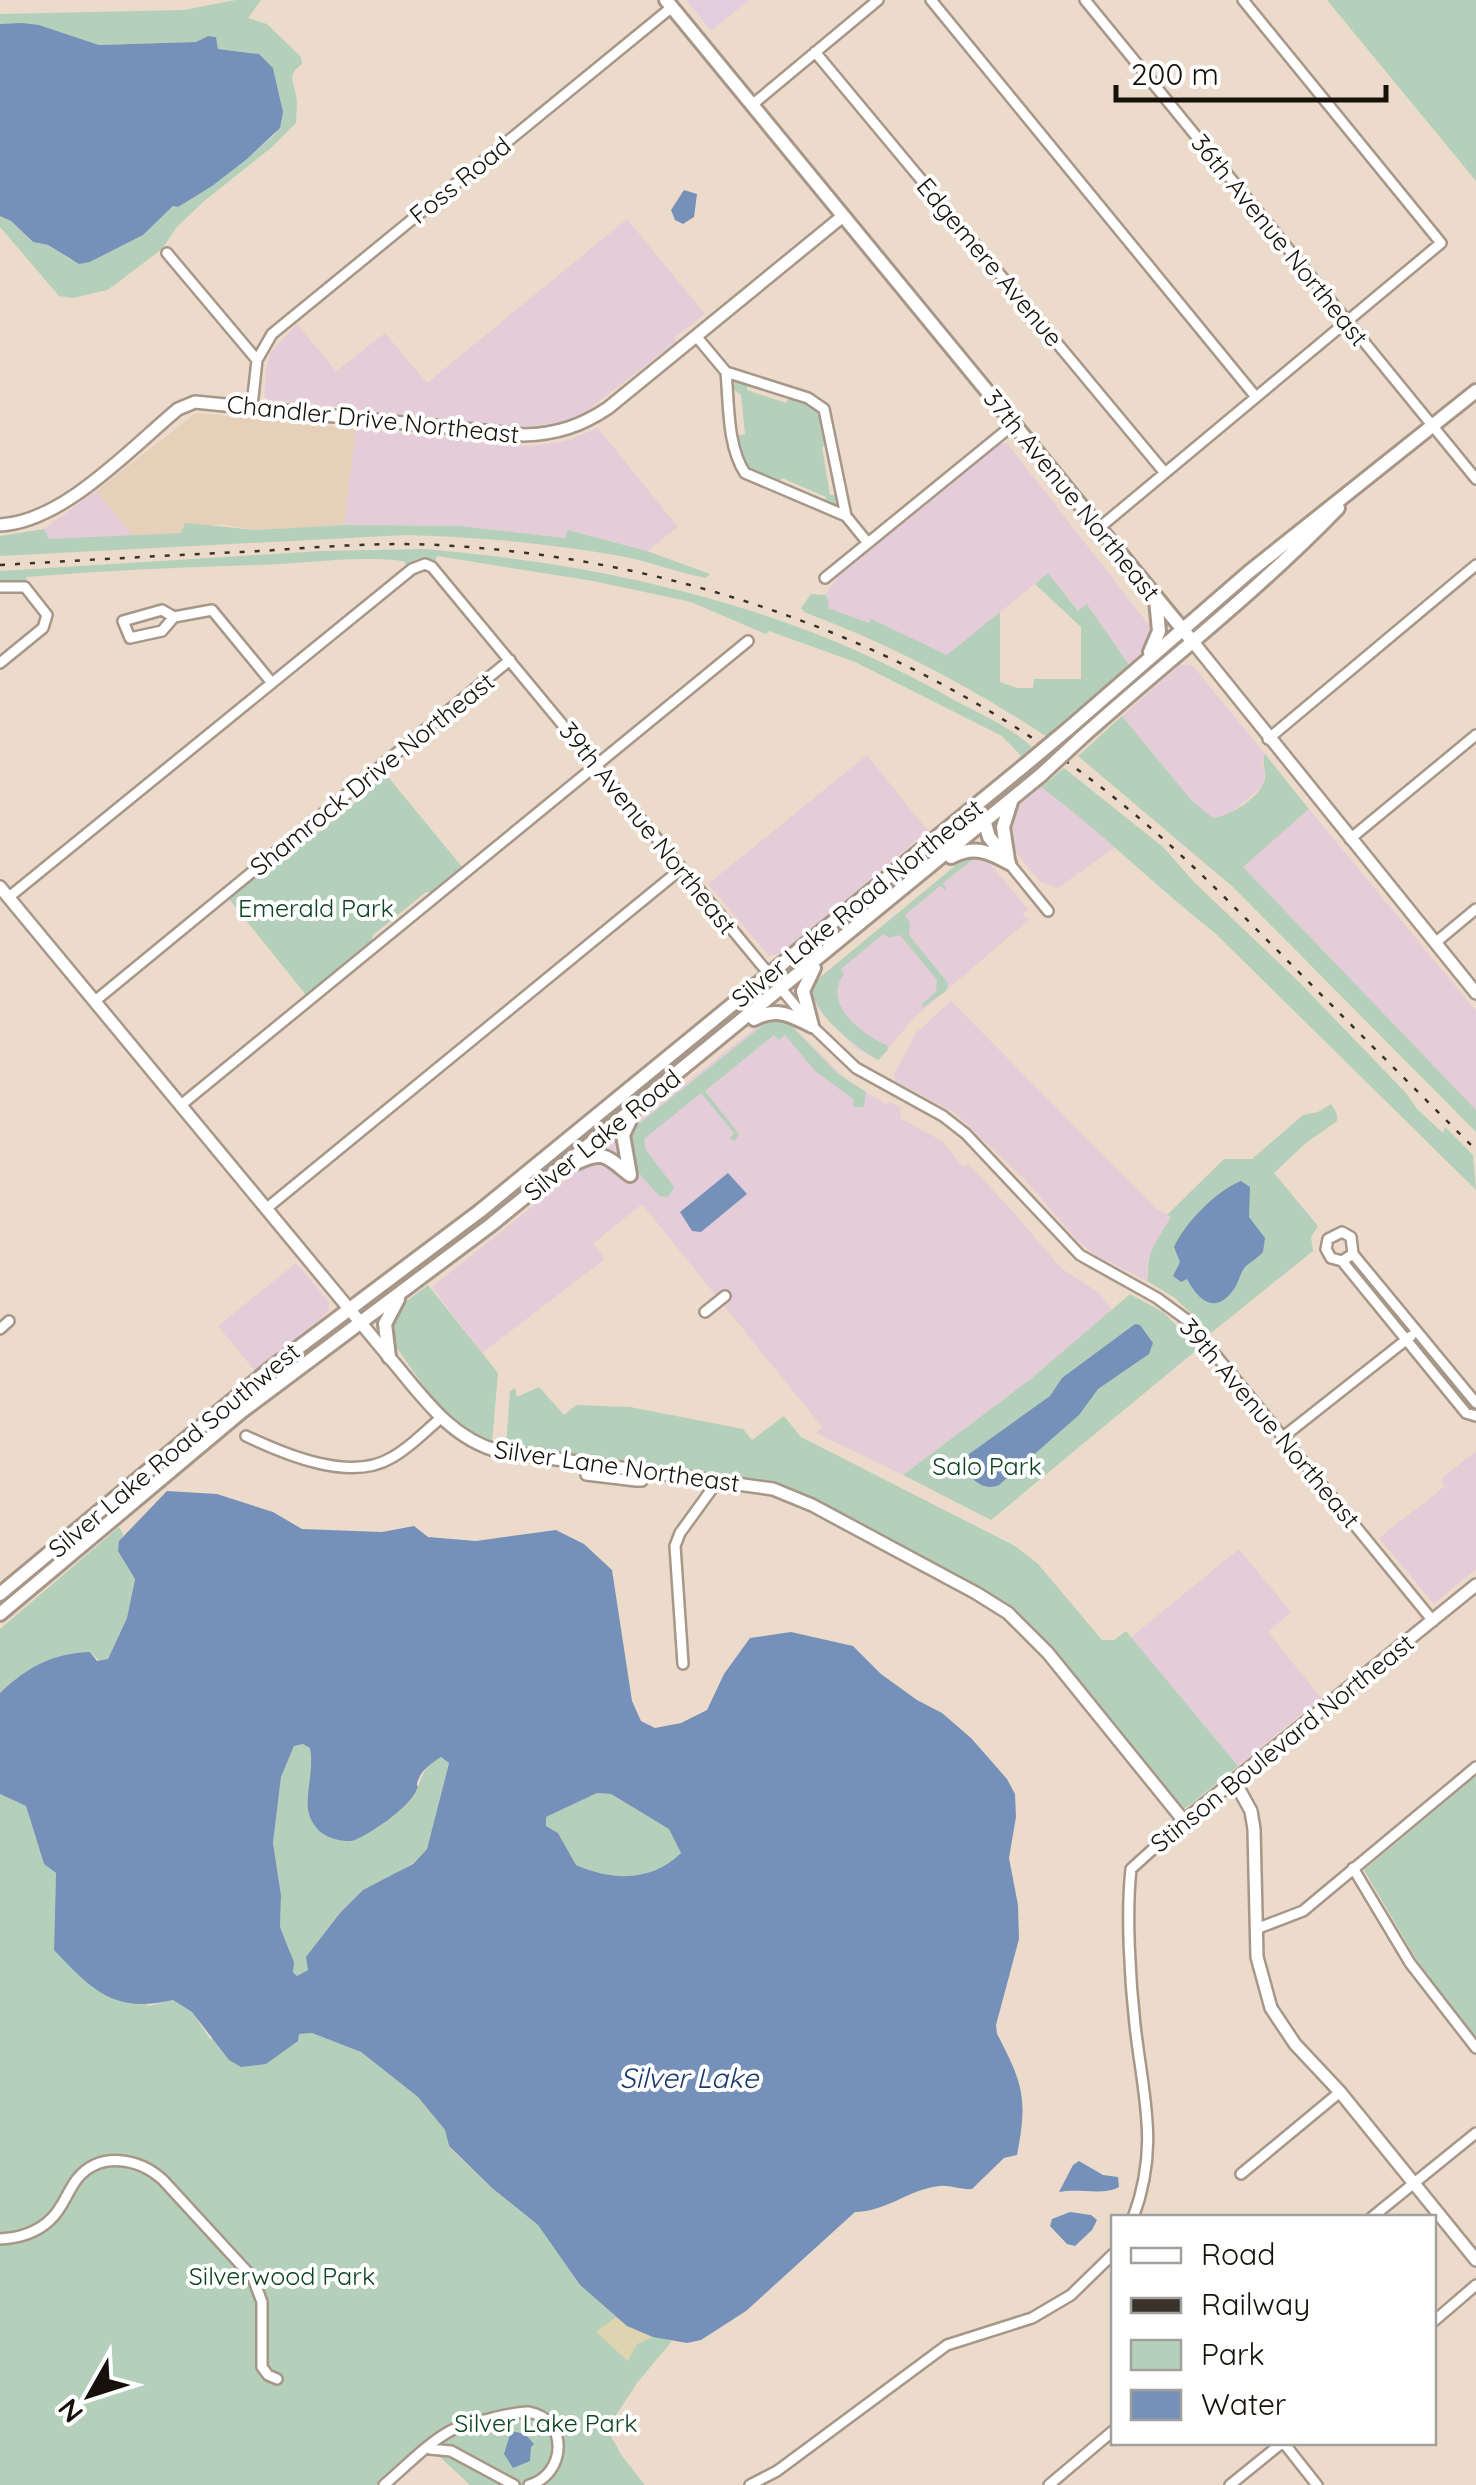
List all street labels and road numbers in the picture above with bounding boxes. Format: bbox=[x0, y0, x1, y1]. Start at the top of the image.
street label: 36th Avenue Northeast bbox=[1185, 128, 1375, 352]
street label: Foss Road bbox=[403, 129, 517, 230]
street label: Edgemere Avenue bbox=[911, 171, 1070, 352]
street label: 37th Avenue Northeast bbox=[978, 383, 1167, 607]
street label: Chandler Drive Northeast bbox=[225, 388, 521, 449]
street label: Shamrock Drive Northeast bbox=[243, 665, 500, 882]
street label: 39th Avenue Northeast bbox=[553, 715, 744, 940]
street label: Silver Lake Road Northeast bbox=[725, 792, 989, 1014]
street label: Silver Lake Road bbox=[517, 1062, 686, 1207]
street label: 39th Avenue Northeast bbox=[1174, 1312, 1367, 1534]
street label: Silver Lake Road Southwest bbox=[42, 1335, 306, 1564]
street label: Silver Lane Northeast bbox=[492, 1433, 742, 1498]
street label: Stinson Boulevard Northeast bbox=[1144, 1627, 1420, 1859]

